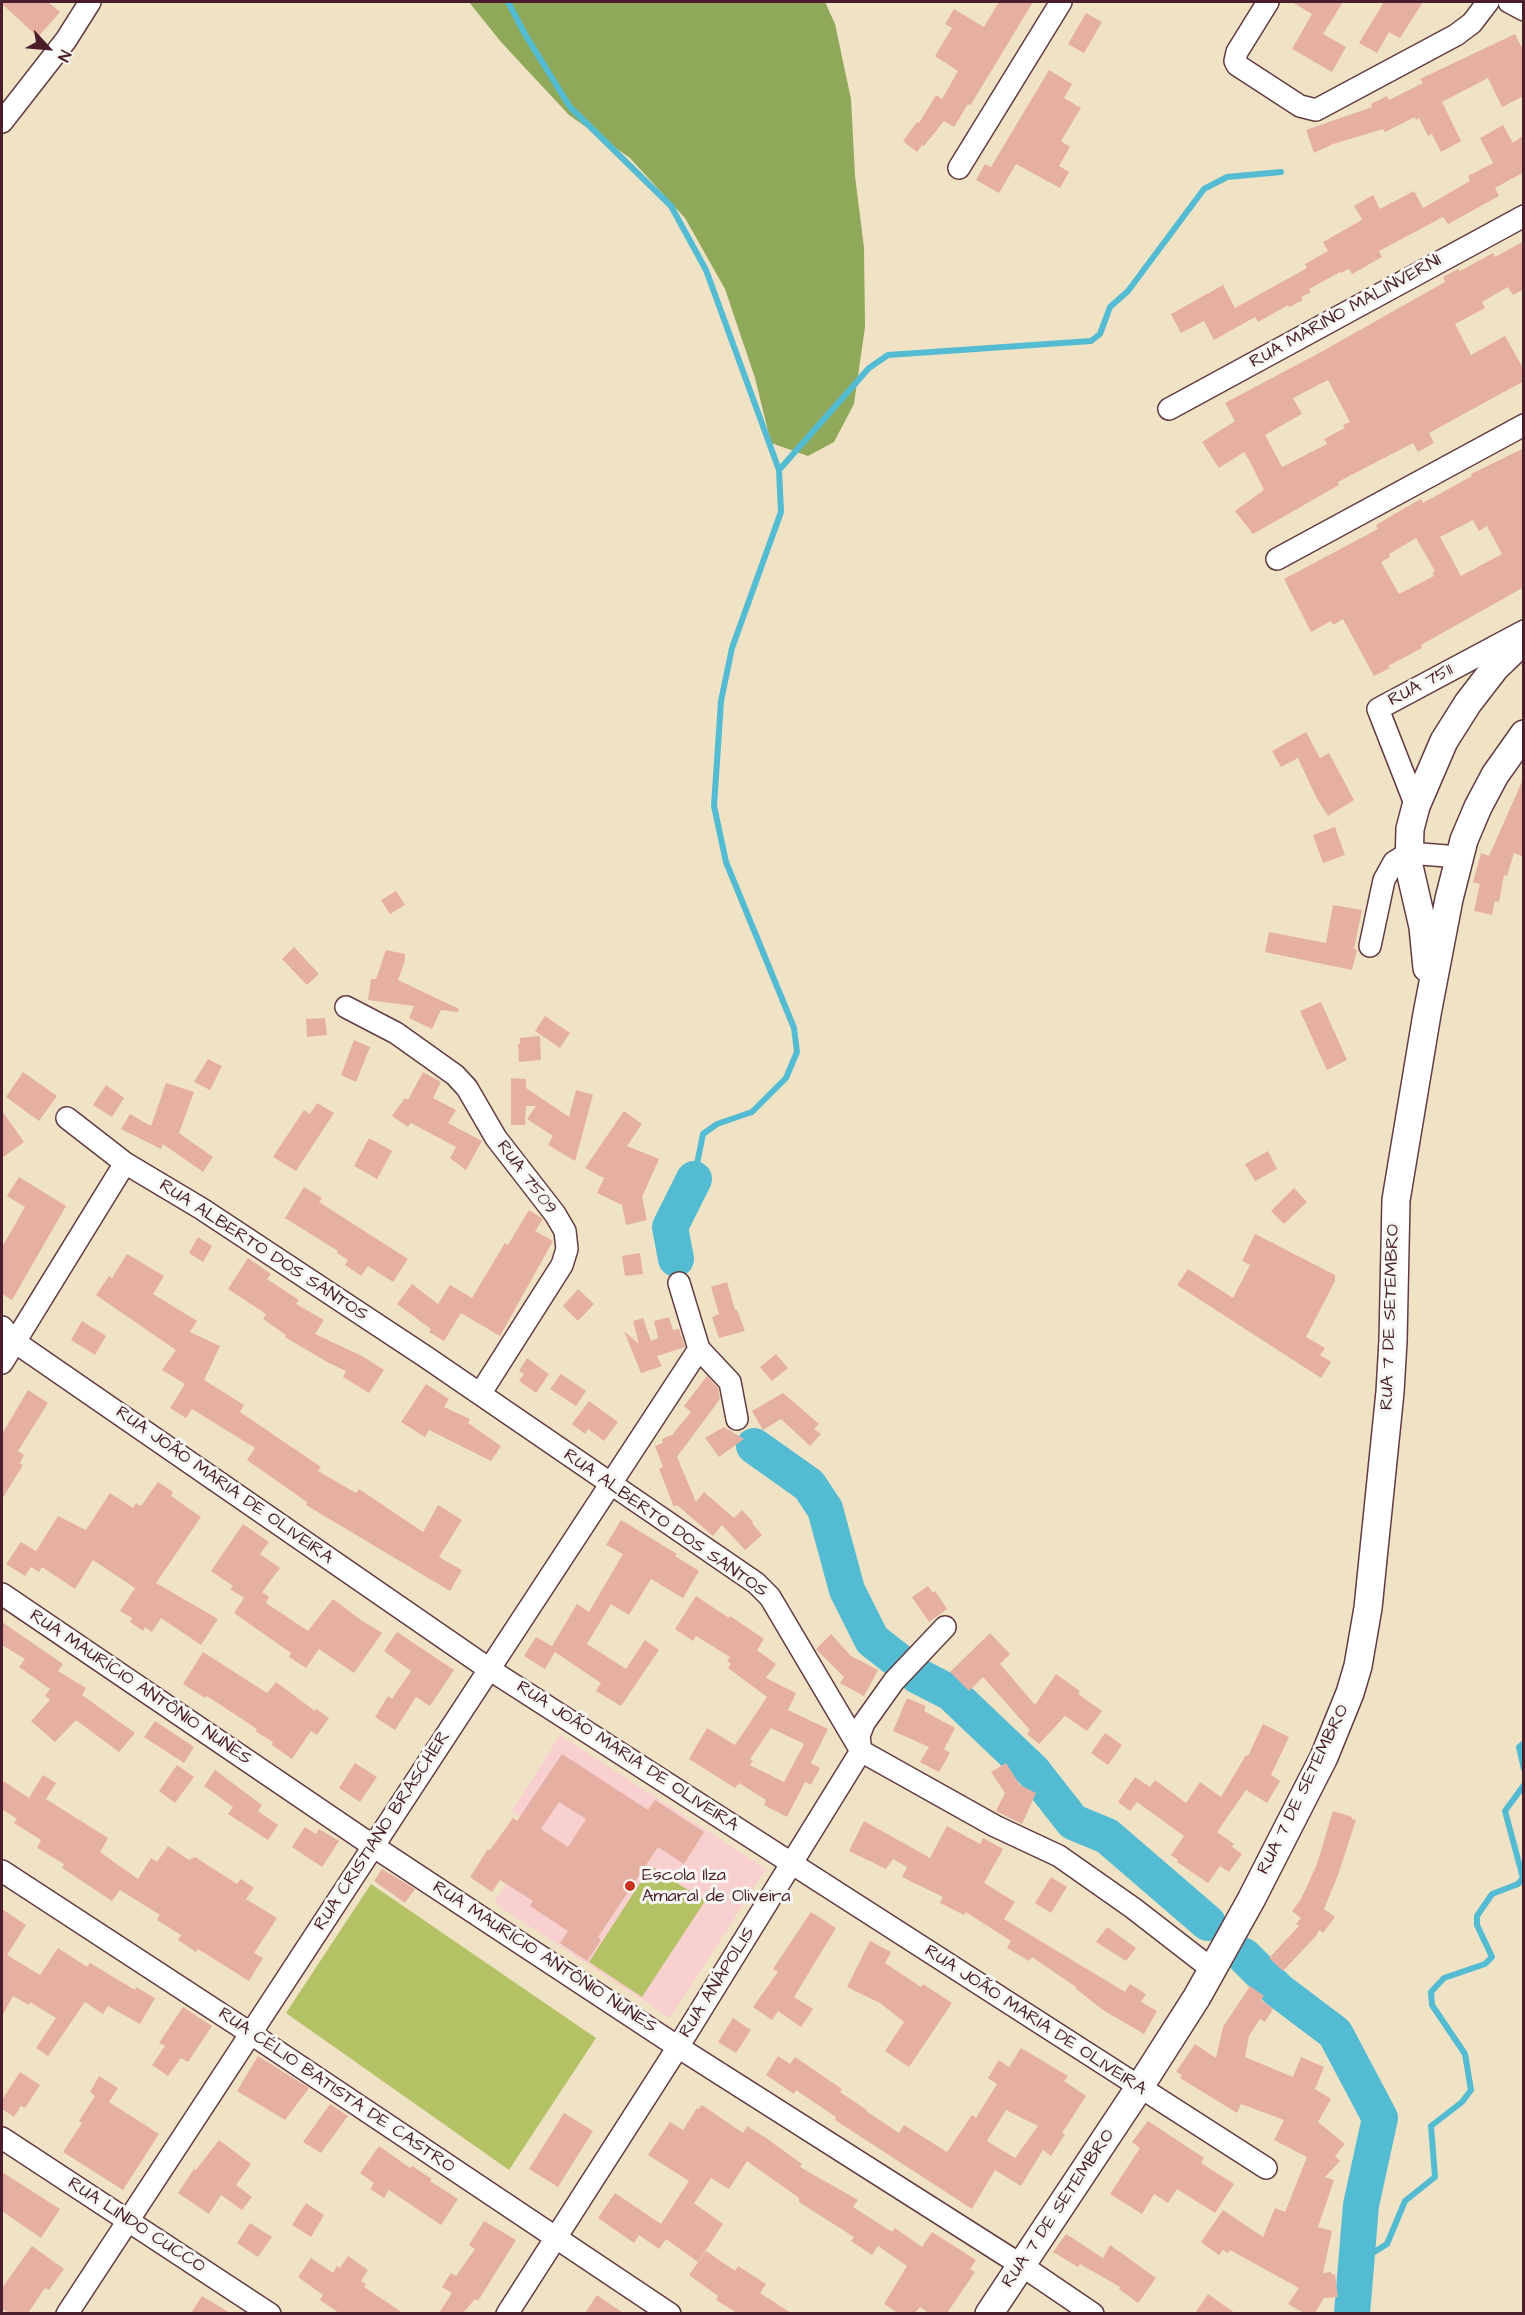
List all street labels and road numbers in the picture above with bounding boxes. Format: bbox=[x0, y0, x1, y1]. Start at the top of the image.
street label: RUA MARINO MALINVERNI bbox=[1246, 250, 1446, 374]
street label: RUA 7511 bbox=[1385, 660, 1457, 712]
street label: RUA 7509 bbox=[491, 1137, 561, 1219]
street label: RUA ALBERTO DOS SANTOS bbox=[155, 1175, 371, 1327]
street label: RUA 7 DE SETEMBRO bbox=[1377, 1224, 1405, 1410]
street label: RUA JOÃO MARIA DE OLIVEIRA bbox=[111, 1402, 337, 1570]
street label: RUA ALBERTO DOS SANTOS bbox=[559, 1445, 771, 1603]
street label: RUA MAURÍCIO ANTÔNIO NUNES bbox=[25, 1606, 255, 1770]
street label: RUA JOÃO MARIA DE OLIVEIRA bbox=[512, 1677, 742, 1837]
street label: RUA 7 DE SETEMBRO bbox=[1253, 1702, 1355, 1878]
street label: RUA CRISTIANO BRASCHER bbox=[310, 1727, 456, 1935]
street label: RUA MAURÍCIO ANTÔNIO NUNES bbox=[428, 1877, 660, 2039]
street label: RUA ANÁPOLIS bbox=[675, 1924, 761, 2042]
street label: RUA JOÃO MARIA DE OLIVEIRA bbox=[920, 1941, 1150, 2101]
street label: RUA CÉLIO BATISTA DE CASTRO bbox=[214, 2004, 458, 2178]
street label: RUA 7 DE SETEMBRO bbox=[998, 2126, 1120, 2292]
street label: RUA LINDO CUCCO bbox=[63, 2174, 209, 2278]

